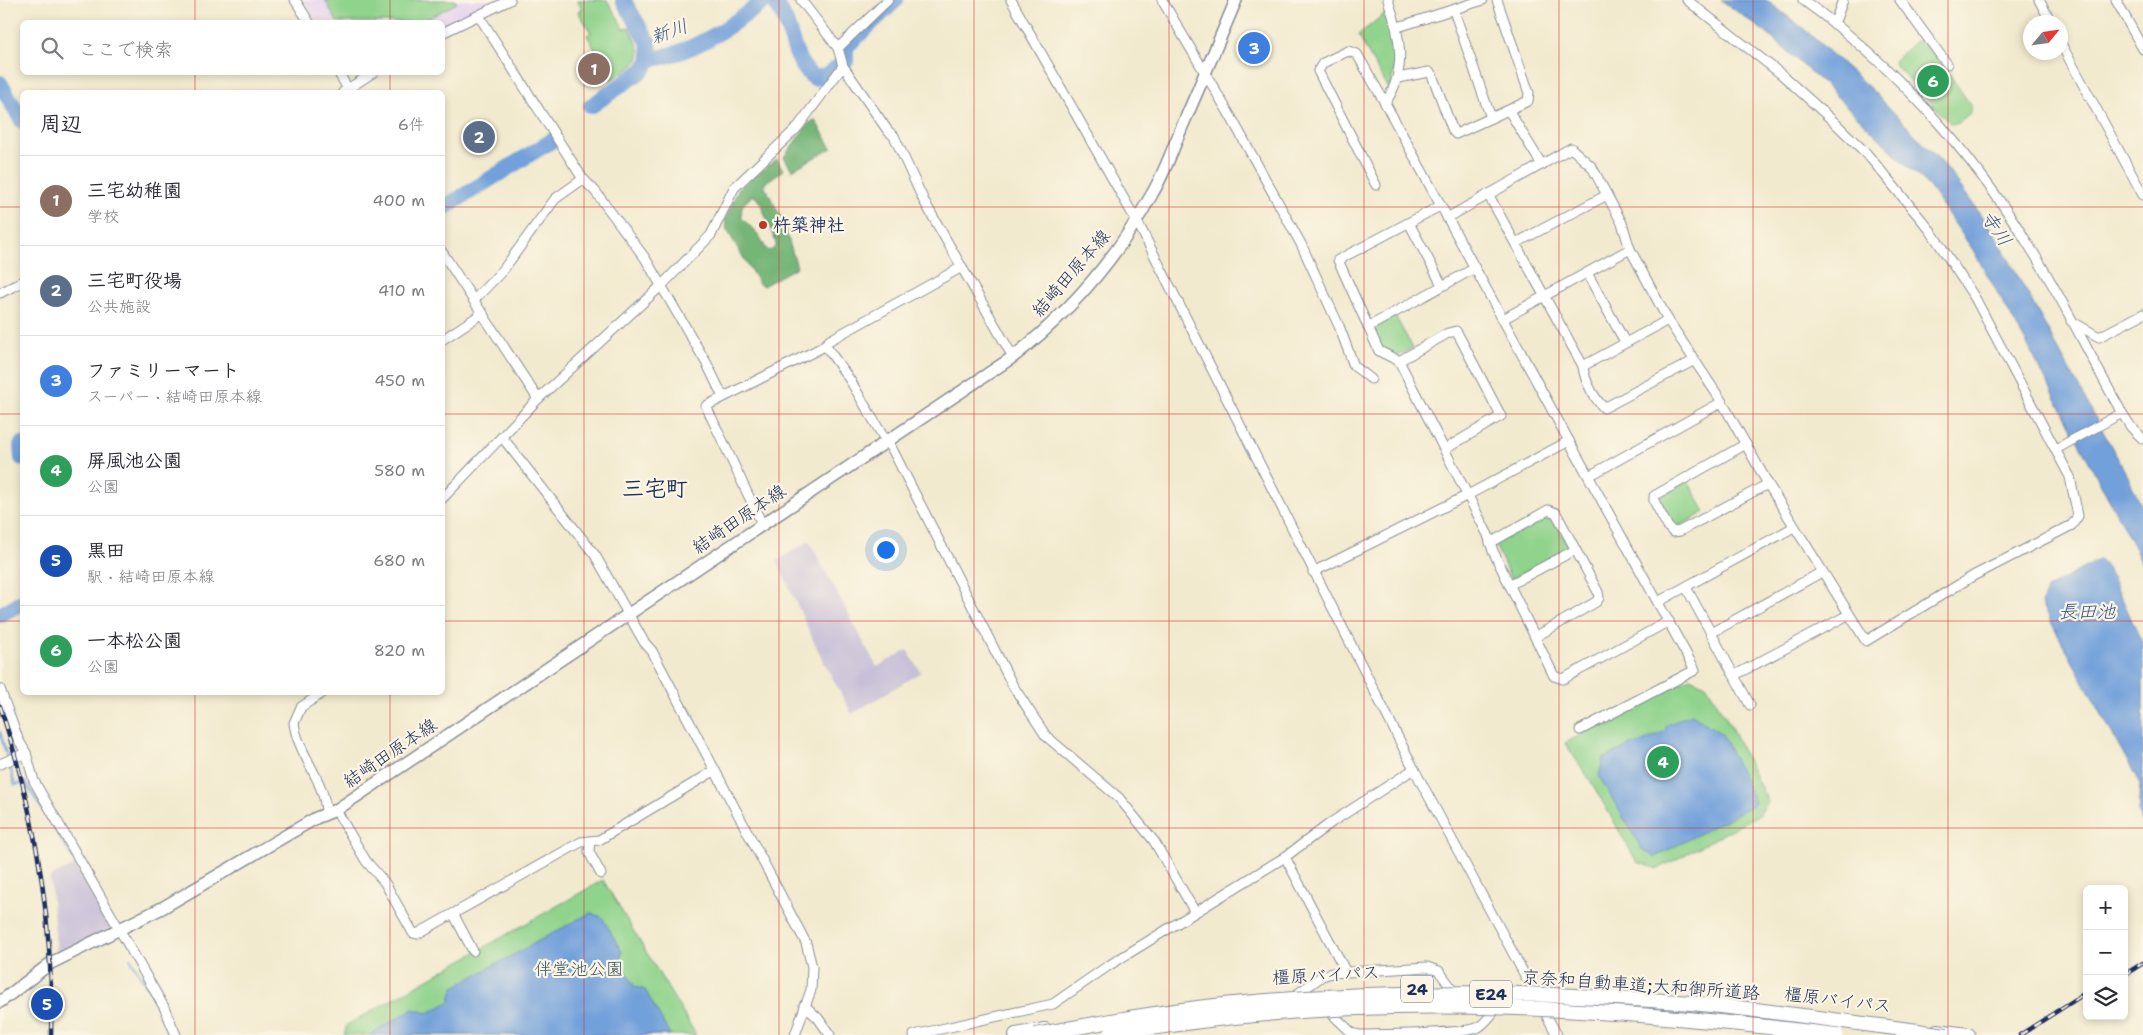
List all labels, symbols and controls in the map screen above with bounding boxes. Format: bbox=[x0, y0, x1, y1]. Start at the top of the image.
water label: 新川 bbox=[647, 13, 691, 50]
north arrow bbox=[2023, 15, 2068, 60]
search box bbox=[20, 20, 445, 75]
pin: 3 bbox=[1238, 29, 1270, 67]
icon: search bbox=[38, 34, 66, 62]
text: ここで検索 bbox=[78, 37, 173, 62]
pin: 1 bbox=[578, 50, 610, 88]
pin: 6 bbox=[1917, 62, 1949, 100]
text: 周辺 bbox=[40, 110, 82, 138]
text: 6件 bbox=[398, 114, 425, 135]
pin: 2 bbox=[463, 118, 495, 156]
text: 三宅幼稚園 bbox=[87, 178, 182, 203]
text: 1 bbox=[52, 190, 60, 211]
text: 400 m bbox=[372, 190, 425, 211]
text: 学校 bbox=[87, 206, 119, 227]
water label: 寺川 bbox=[1976, 206, 2018, 251]
place label: 杵築神社 bbox=[773, 213, 845, 237]
marker: 杵築神社 bbox=[757, 219, 769, 231]
street label: 結崎田原本線 bbox=[1027, 224, 1115, 322]
text: 三宅町役場 bbox=[87, 268, 182, 293]
text: 2 bbox=[50, 280, 62, 301]
text: 410 m bbox=[378, 280, 425, 301]
text: 公共施設 bbox=[87, 296, 151, 317]
text: ファミリーマート bbox=[87, 358, 240, 383]
text: 3 bbox=[50, 370, 62, 391]
text: 450 m bbox=[374, 370, 425, 391]
text: スーパー · 結崎田原本線 bbox=[87, 386, 262, 407]
text: 屏風池公園 bbox=[87, 448, 182, 473]
text: 4 bbox=[50, 460, 62, 481]
text: 580 m bbox=[374, 460, 425, 481]
district label: 三宅町 bbox=[622, 474, 688, 503]
text: 公園 bbox=[87, 476, 119, 497]
street label: 結崎田原本線 bbox=[688, 479, 790, 559]
your location bbox=[873, 537, 899, 563]
text: 黒田 bbox=[87, 538, 125, 563]
text: 5 bbox=[51, 550, 61, 571]
text: 680 m bbox=[373, 550, 425, 571]
text: 駅 · 結崎田原本線 bbox=[87, 566, 214, 587]
water label: 長田池 bbox=[2058, 599, 2116, 624]
text: 一本松公園 bbox=[87, 628, 182, 653]
text: 6 bbox=[50, 640, 62, 661]
text: 820 m bbox=[374, 640, 425, 661]
text: 公園 bbox=[87, 656, 119, 677]
street label: 結崎田原本線 bbox=[339, 713, 441, 793]
pin: 4 bbox=[1647, 743, 1679, 781]
map controls bbox=[2083, 885, 2128, 1020]
button: + bbox=[2083, 885, 2128, 930]
button: − bbox=[2083, 930, 2128, 975]
park label: 伴堂池公園 bbox=[534, 957, 624, 981]
street label: 橿原バイパス bbox=[1272, 960, 1380, 990]
street label: 京奈和自動車道;大和御所道路 bbox=[1521, 965, 1761, 1005]
button: layers bbox=[2083, 975, 2128, 1020]
road number: 24 bbox=[1401, 976, 1433, 1002]
road number: E24 bbox=[1470, 981, 1512, 1008]
street label: 橿原バイパス bbox=[1783, 982, 1893, 1018]
pin: 5 bbox=[31, 985, 63, 1023]

